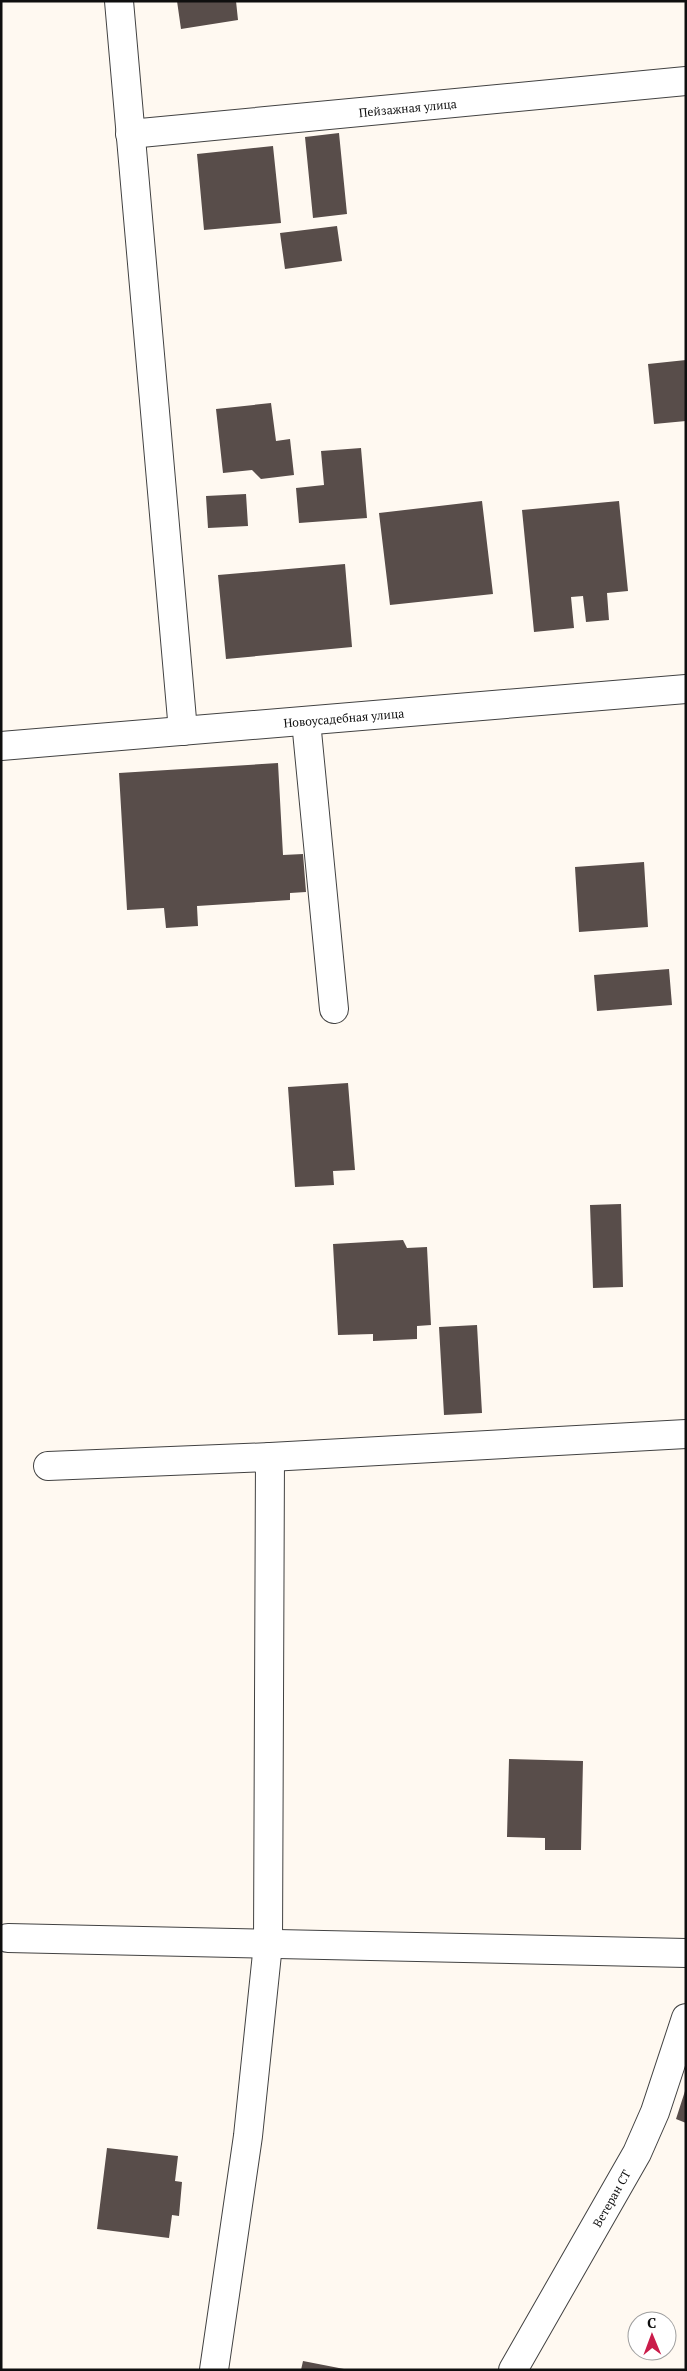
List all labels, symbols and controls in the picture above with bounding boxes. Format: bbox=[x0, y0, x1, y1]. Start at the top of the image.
street label: Пейзажная улица bbox=[358, 95, 457, 120]
street label: Новоусадебная улица bbox=[283, 705, 405, 730]
street label: Ветеран СТ bbox=[589, 2166, 634, 2229]
north arrow bbox=[627, 2311, 677, 2361]
text: С bbox=[647, 2313, 656, 2332]

